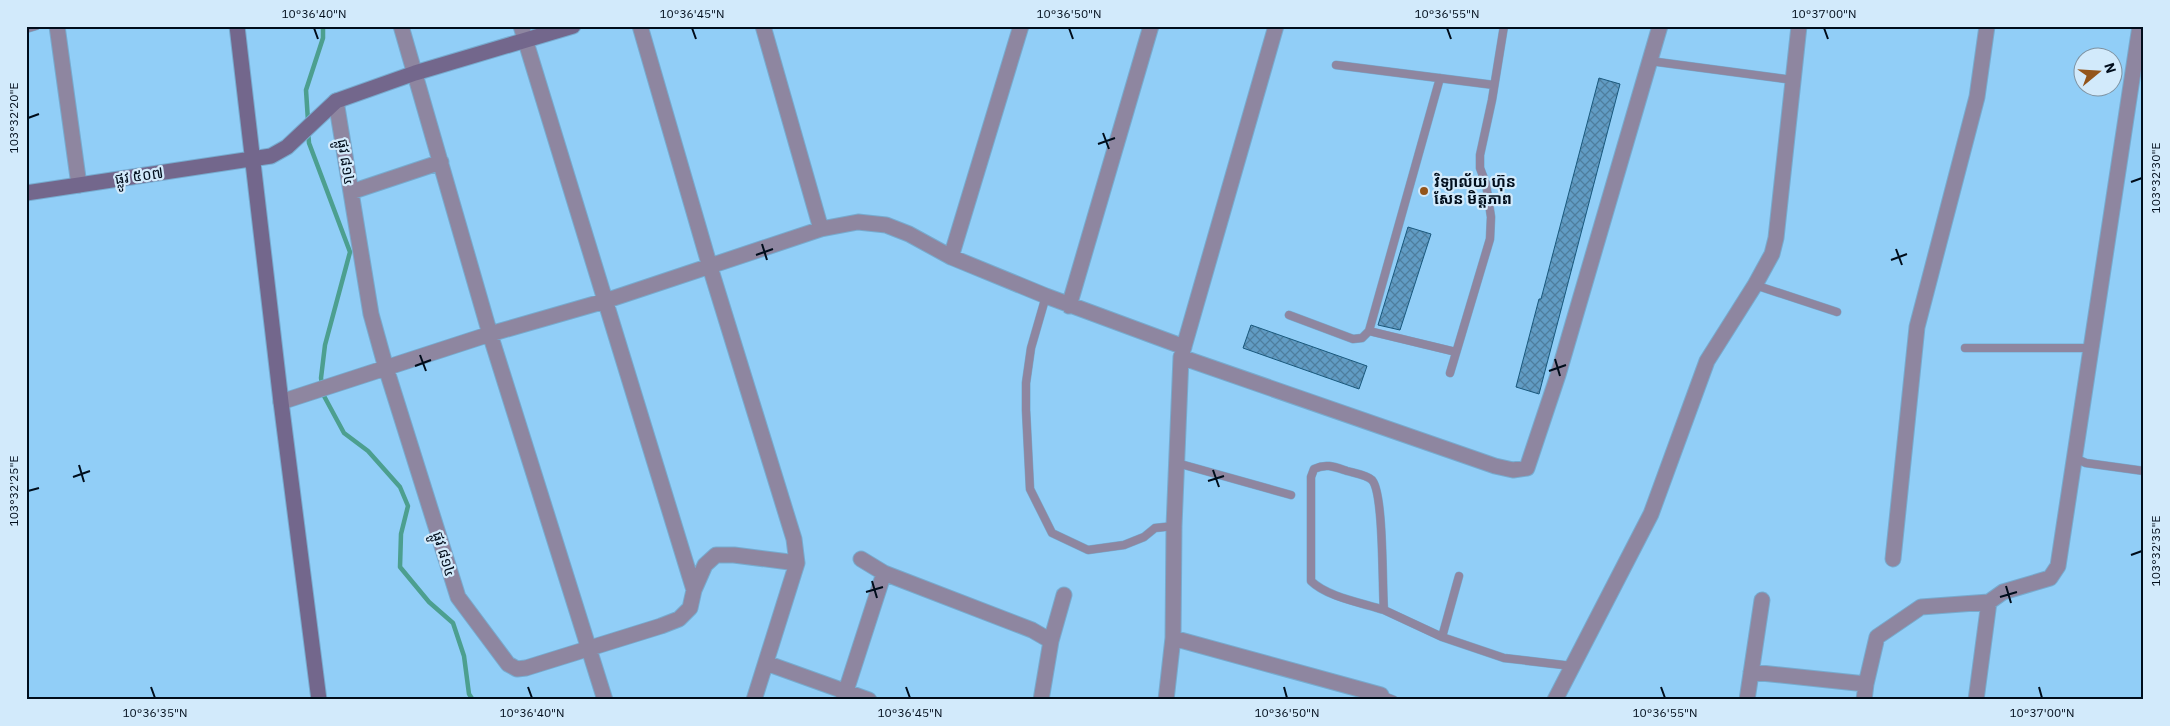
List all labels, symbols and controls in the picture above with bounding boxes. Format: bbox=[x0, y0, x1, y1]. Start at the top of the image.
text: 10°36'40"N bbox=[281, 6, 347, 21]
text: 10°36'45"N bbox=[659, 6, 725, 21]
text: 10°36'50"N bbox=[1036, 6, 1102, 21]
text: 10°36'55"N bbox=[1414, 6, 1480, 21]
text: 10°37'00"N bbox=[1791, 6, 1857, 21]
north arrow bbox=[2072, 48, 2122, 98]
text: N bbox=[2100, 60, 2120, 76]
text: 103°32'20"E bbox=[6, 83, 21, 153]
street label: ផ្លូវ ៨១៤ bbox=[329, 137, 360, 187]
text: 103°32'30"E bbox=[2148, 143, 2163, 213]
street label: ផ្លូវ ៥០៧ bbox=[113, 163, 165, 193]
place label: វិទ្យាល័យ ហ៊ុន សែន មិត្តភាព bbox=[1433, 172, 1516, 208]
marker: វិទ្យាល័យ ហ៊ុន សែន មិត្តភាព bbox=[1418, 185, 1430, 197]
text: 103°32'25"E bbox=[6, 456, 21, 526]
text: 103°32'35"E bbox=[2148, 516, 2163, 586]
street label: ផ្លូវ ៨១៤ bbox=[424, 529, 460, 580]
text: 10°36'35"N bbox=[122, 705, 188, 720]
text: 10°36'40"N bbox=[499, 705, 565, 720]
text: 10°36'45"N bbox=[877, 705, 943, 720]
text: 10°36'50"N bbox=[1254, 705, 1320, 720]
text: 10°36'55"N bbox=[1632, 705, 1698, 720]
text: 10°37'00"N bbox=[2009, 705, 2075, 720]

